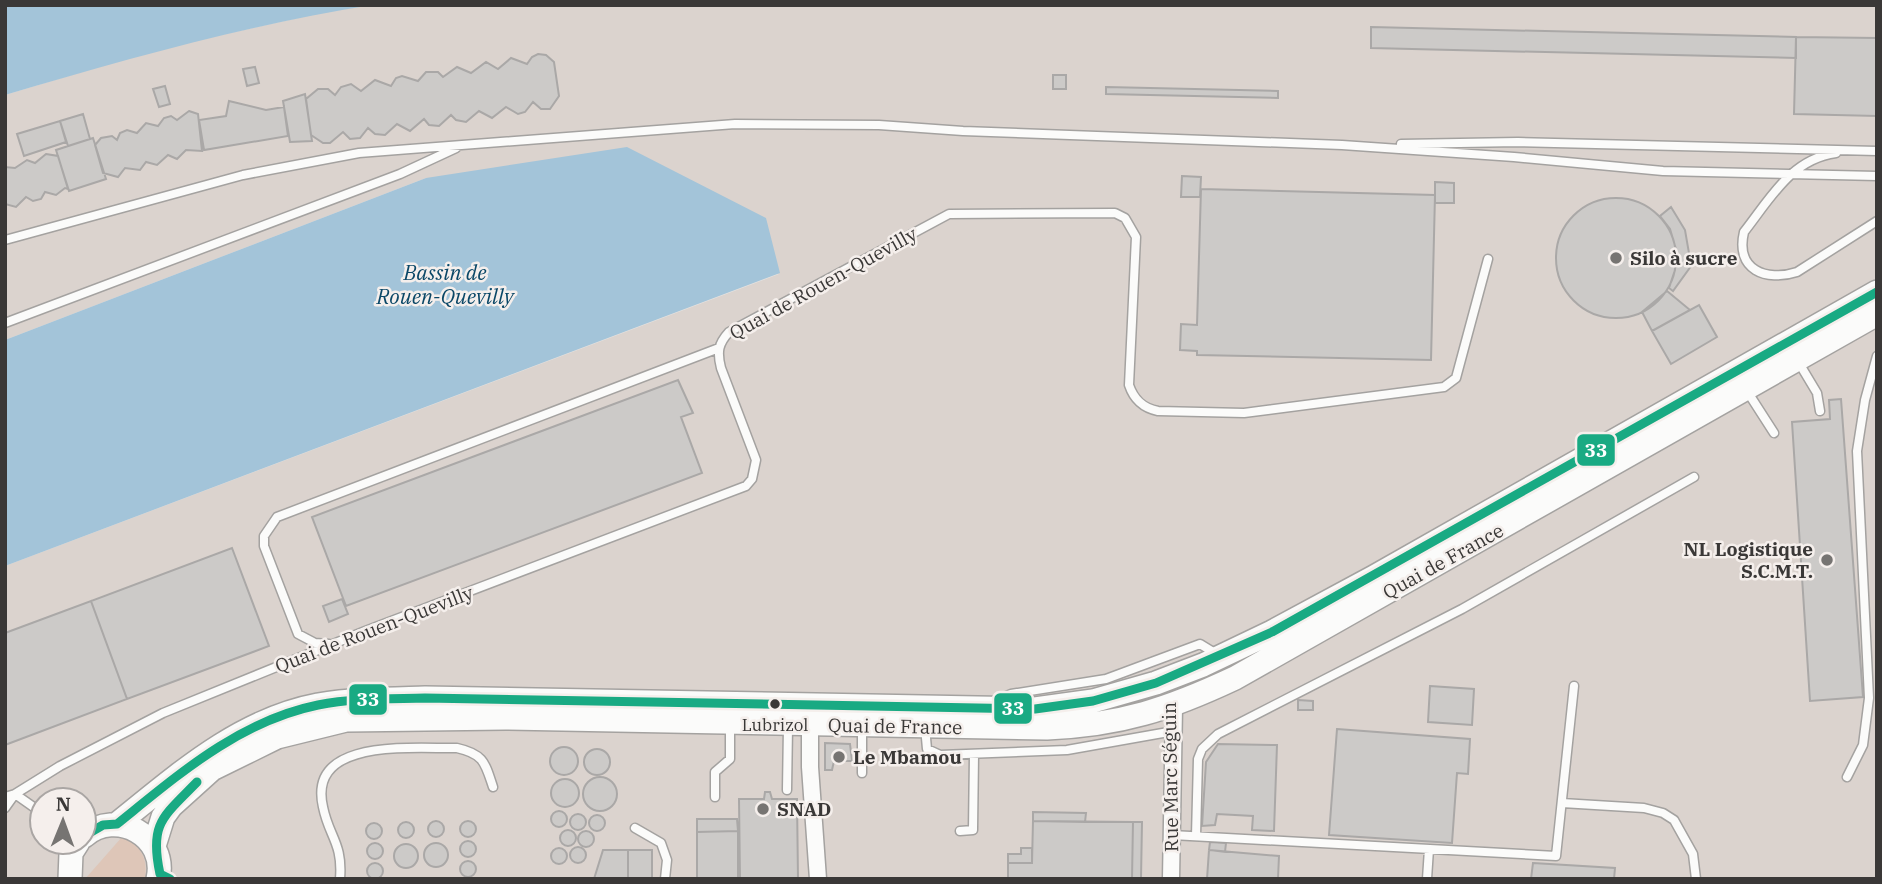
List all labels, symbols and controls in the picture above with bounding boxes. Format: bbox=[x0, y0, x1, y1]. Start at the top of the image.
street label: Quai de Rouen-Quevilly bbox=[725, 221, 922, 345]
place label: Silo à sucre bbox=[1630, 246, 1738, 270]
marker: Silo à sucre bbox=[1608, 250, 1624, 266]
water label: Bassin de Rouen-Quevilly bbox=[376, 258, 516, 310]
line badge: 33 bbox=[1576, 433, 1616, 467]
text: 33 bbox=[1585, 438, 1607, 462]
street label: Quai de France bbox=[1378, 518, 1508, 604]
place label: NL Logistique S.C.M.T. bbox=[1683, 537, 1813, 583]
marker: NL Logistique S.C.M.T. bbox=[1819, 552, 1835, 568]
street label: Quai de Rouen-Quevilly bbox=[271, 580, 477, 678]
line badge: 33 bbox=[348, 683, 388, 716]
text: 33 bbox=[357, 687, 379, 711]
line badge: 33 bbox=[993, 692, 1033, 725]
text: 33 bbox=[1002, 696, 1024, 720]
marker: Lubrizol bbox=[768, 697, 782, 711]
street label: Rue Marc Séguin bbox=[1157, 702, 1183, 852]
street label: Quai de France bbox=[828, 713, 962, 739]
place label: Lubrizol bbox=[742, 714, 808, 736]
place label: Le Mbamou bbox=[853, 745, 962, 769]
marker: Le Mbamou bbox=[831, 749, 847, 765]
north arrow bbox=[28, 786, 98, 856]
text: N bbox=[56, 792, 71, 816]
place label: SNAD bbox=[777, 797, 831, 821]
marker: SNAD bbox=[755, 801, 771, 817]

